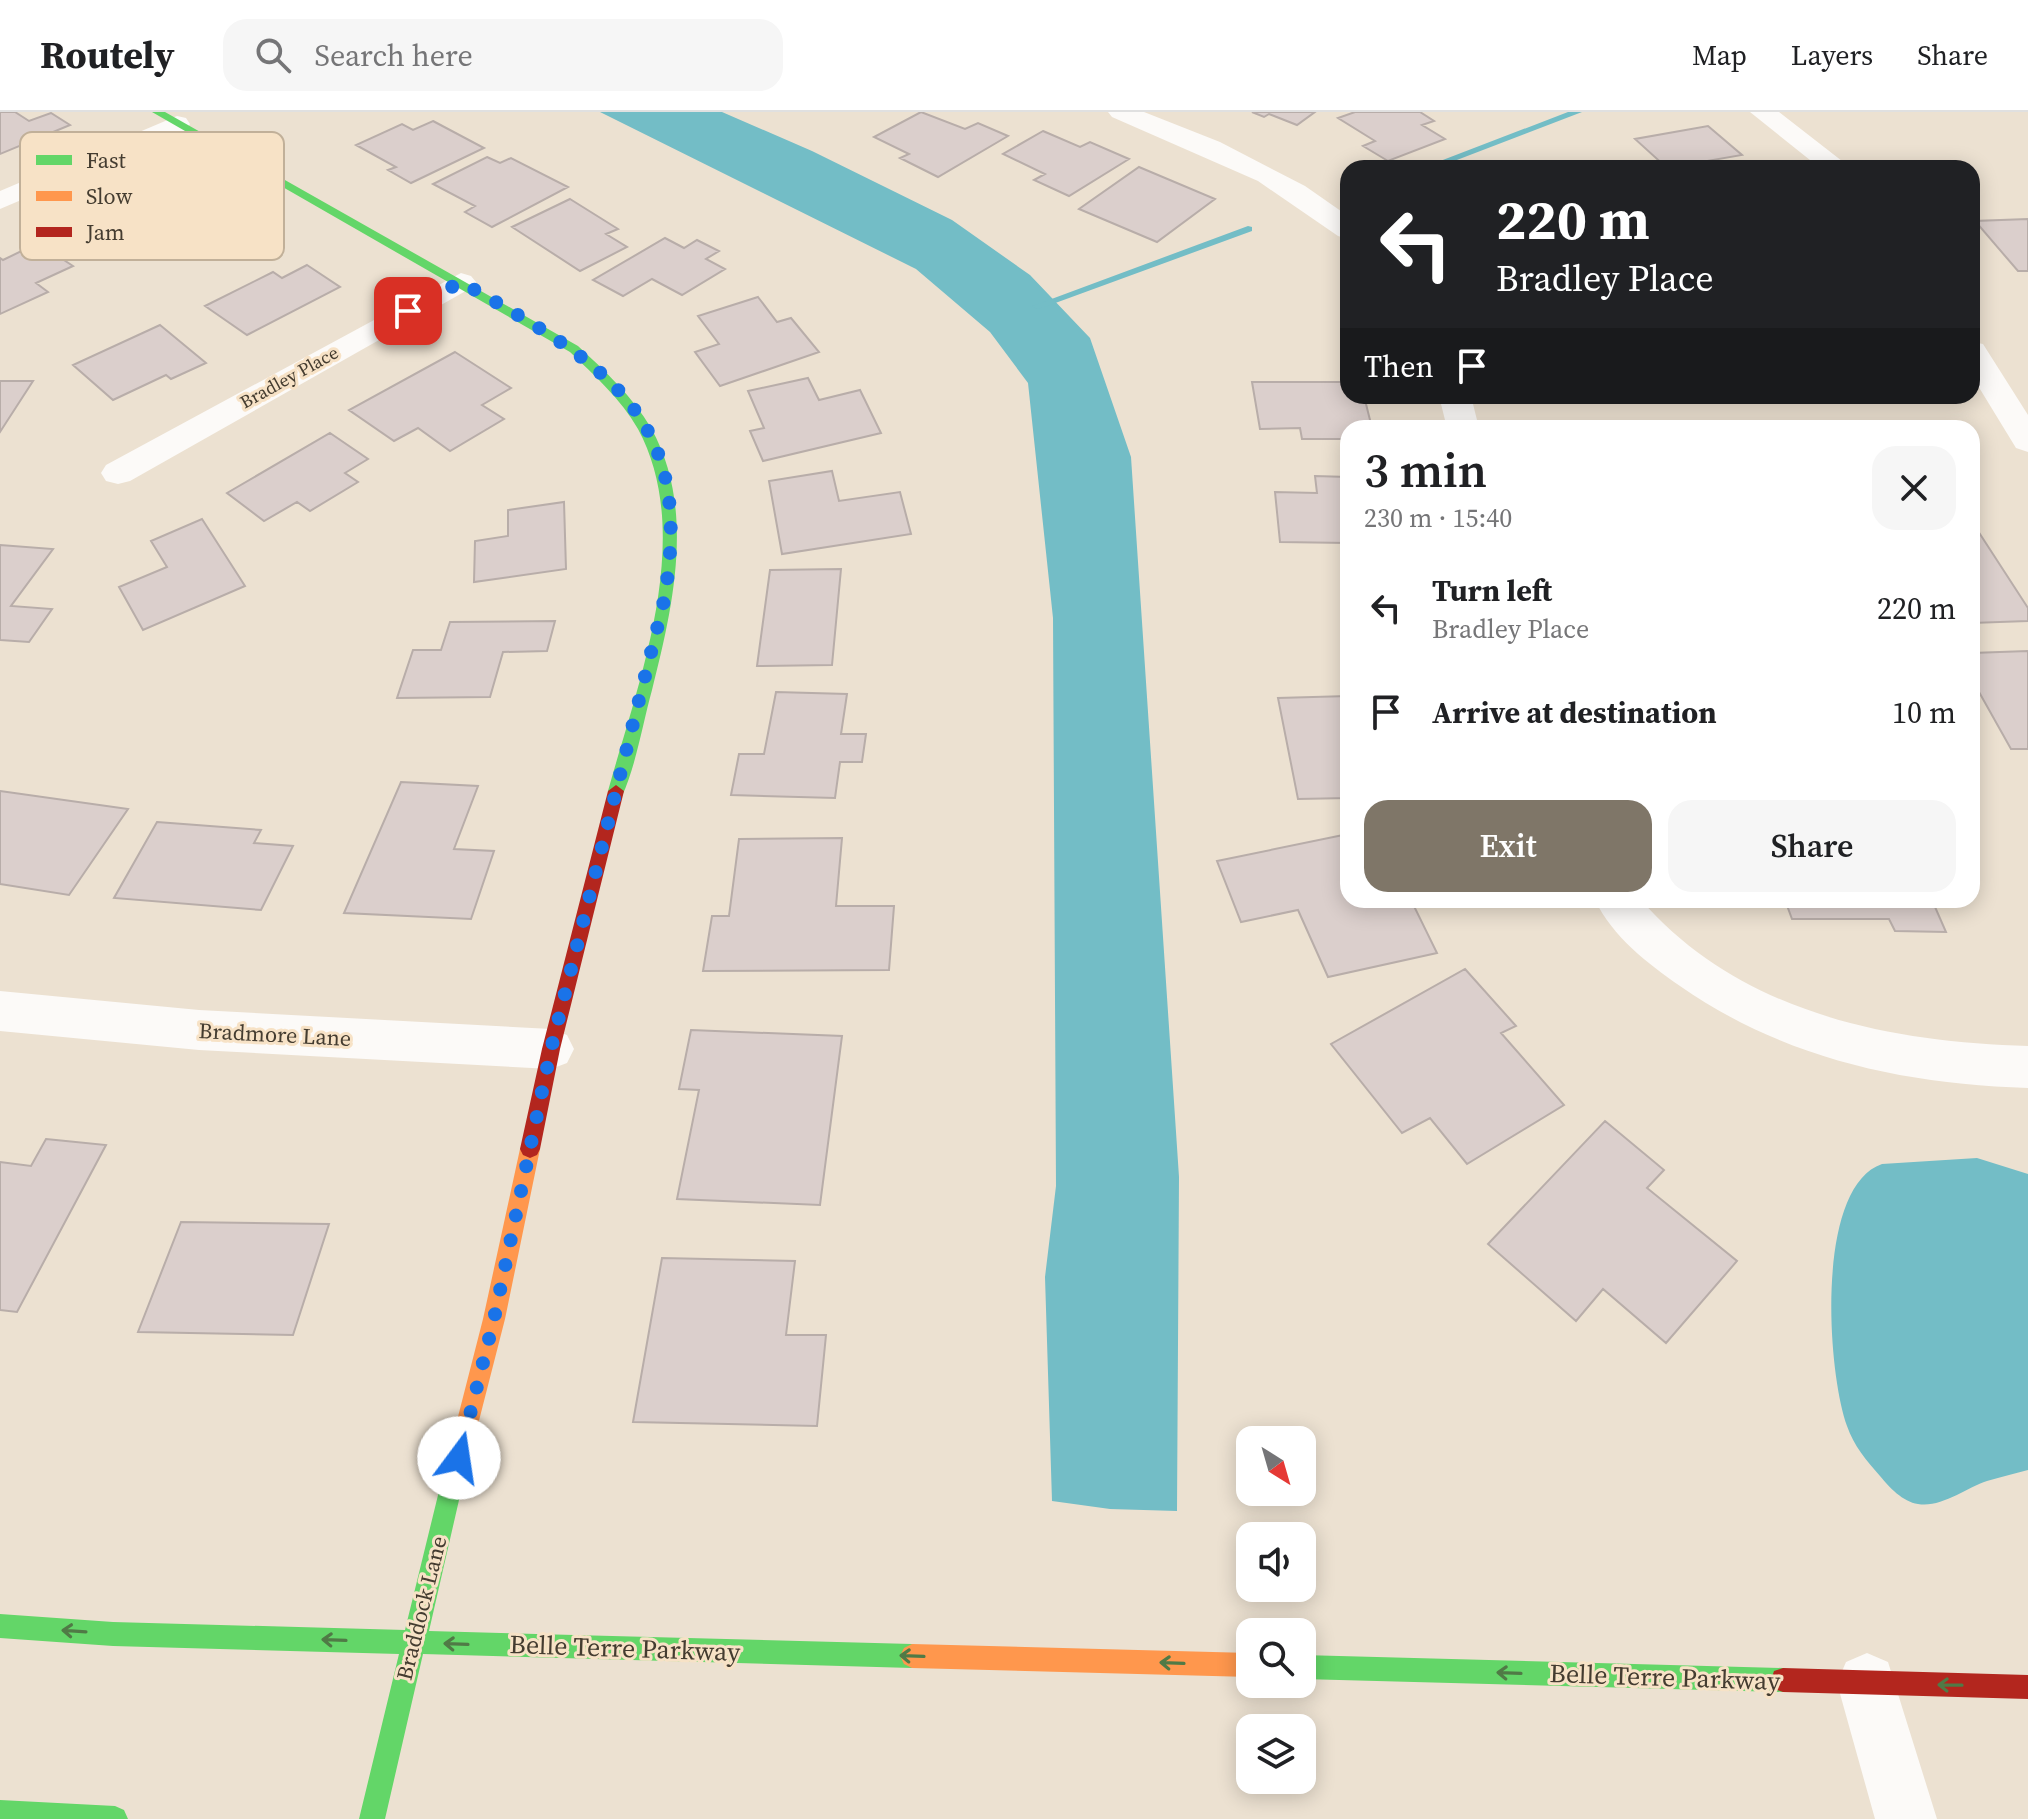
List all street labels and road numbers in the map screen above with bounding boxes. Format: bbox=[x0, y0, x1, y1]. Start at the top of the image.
street label: Bradley Place bbox=[235, 340, 343, 414]
street label: Bradmore Lane bbox=[198, 1015, 352, 1053]
street label: Braddock Lane bbox=[389, 1533, 453, 1683]
street label: Belle Terre Parkway bbox=[509, 1626, 742, 1670]
street label: Belle Terre Parkway bbox=[1549, 1655, 1782, 1699]

